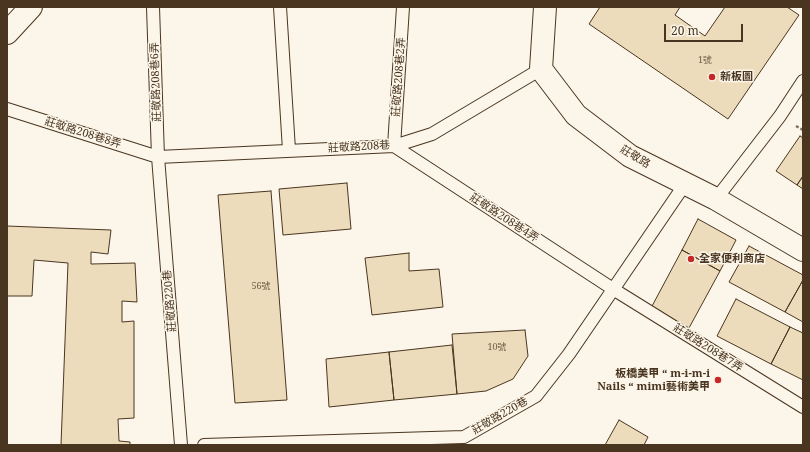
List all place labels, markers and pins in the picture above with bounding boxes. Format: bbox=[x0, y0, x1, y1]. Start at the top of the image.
place label: 新板圖 bbox=[720, 70, 753, 84]
marker: 新板圖 bbox=[707, 72, 717, 82]
place label: 全家便利商店 bbox=[699, 252, 765, 266]
marker: 全家便利商店 bbox=[686, 254, 696, 264]
place label: 板橋美甲 “ m-i-m-i Nails “ mimi藝術美甲 bbox=[597, 367, 710, 393]
marker: 板橋美甲 “ m-i-m-i Nails “ mimi藝術美甲 bbox=[713, 375, 723, 385]

